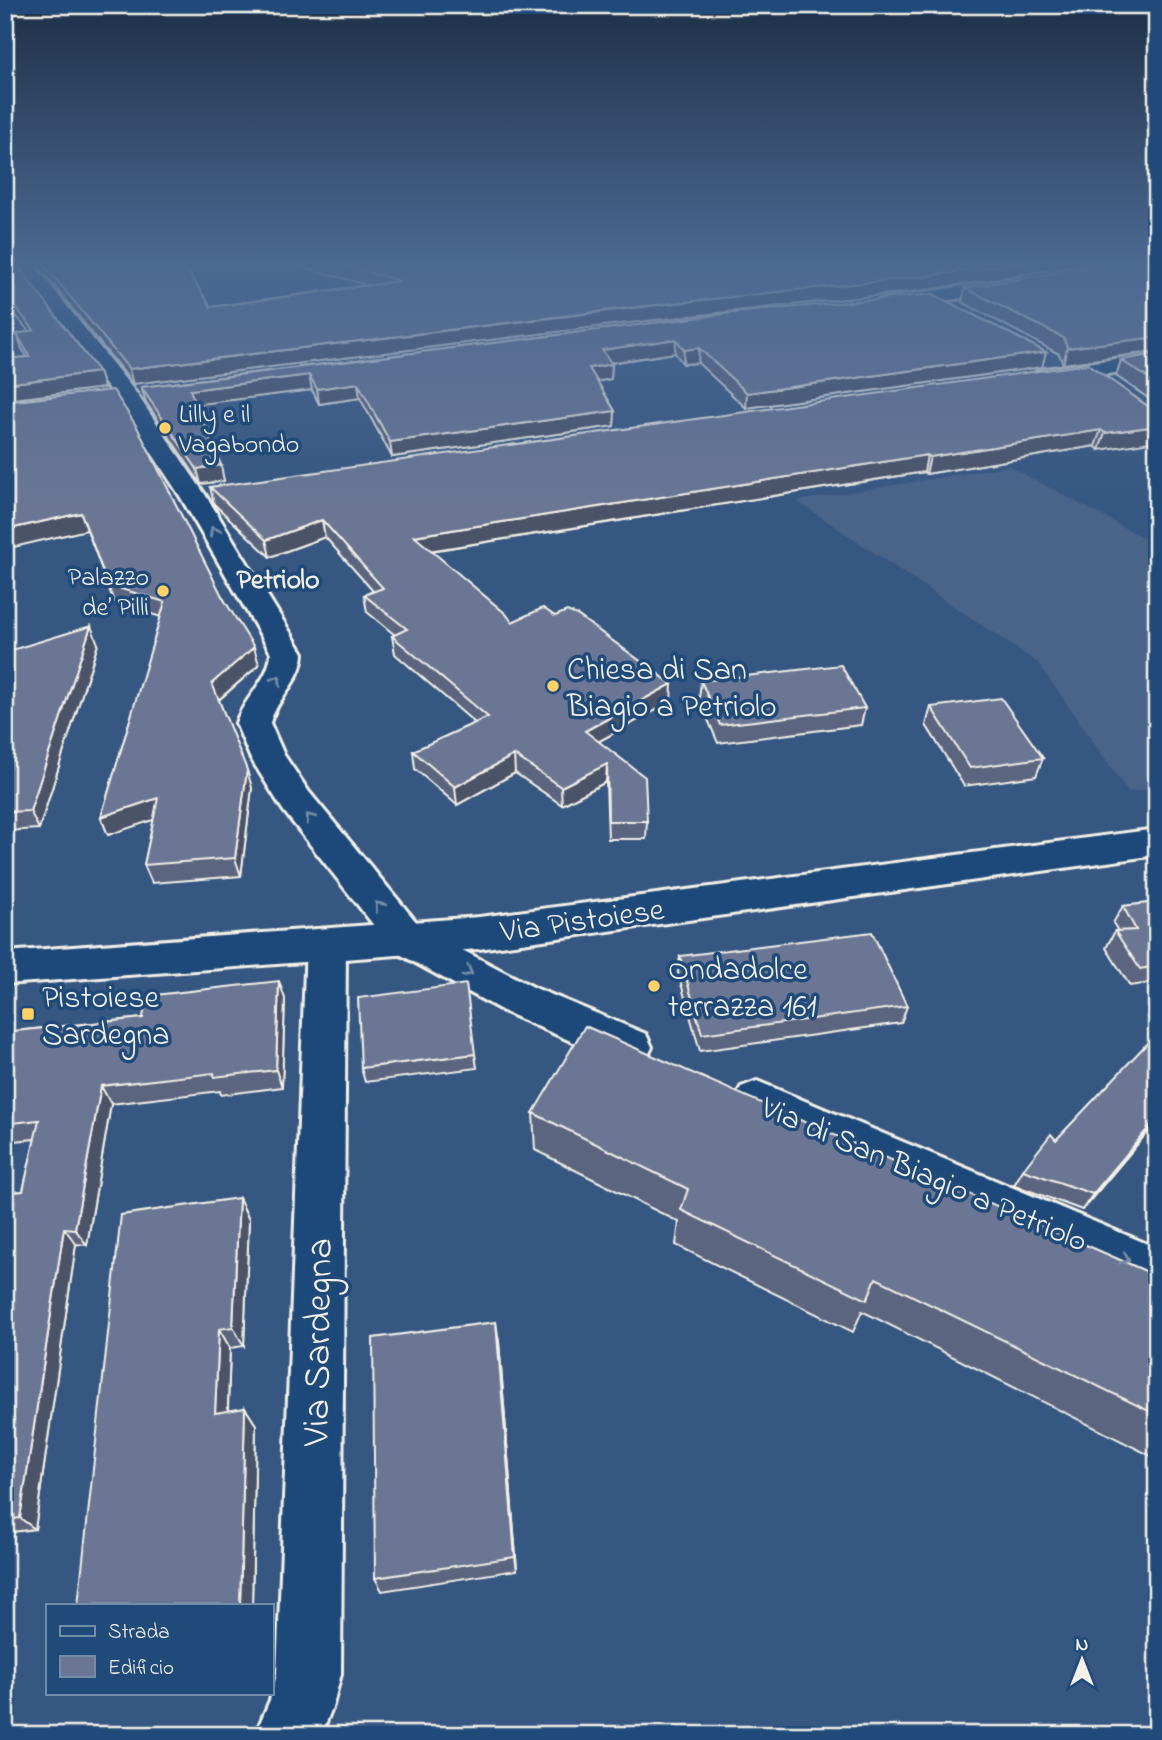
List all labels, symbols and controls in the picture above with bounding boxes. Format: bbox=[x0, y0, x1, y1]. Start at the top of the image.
place label: Lilly e il Vagabondo bbox=[178, 397, 299, 465]
marker: Lilly e il Vagabondo bbox=[157, 420, 173, 436]
one-way arrow bbox=[209, 526, 222, 539]
place label: Palazzo de’ Pilli bbox=[68, 560, 149, 628]
district label: Petriolo bbox=[236, 561, 320, 602]
marker: Palazzo de’ Pilli bbox=[155, 583, 171, 599]
place label: Chiesa di San Biagio a Petriolo bbox=[566, 648, 777, 732]
one-way arrow bbox=[268, 675, 281, 688]
marker: Chiesa di San Biagio a Petriolo bbox=[545, 678, 561, 694]
one-way arrow bbox=[306, 814, 319, 826]
street label: Via Pistoiese bbox=[497, 888, 668, 957]
one-way arrow bbox=[375, 902, 388, 914]
place label: Ondadolce terrazza 161 bbox=[668, 948, 817, 1032]
one-way arrow bbox=[461, 964, 473, 977]
place label: Pistoiese Sardegna bbox=[42, 976, 170, 1060]
marker: Ondadolce terrazza 161 bbox=[646, 978, 662, 994]
marker: Pistoiese Sardegna bbox=[20, 1006, 36, 1022]
street label: Via di San Biagio a Petriolo bbox=[752, 1086, 1094, 1266]
street label: Via Sardegna bbox=[290, 1238, 350, 1448]
one-way arrow bbox=[1118, 1251, 1130, 1265]
legend bbox=[46, 1604, 273, 1694]
text: Strada bbox=[108, 1618, 170, 1648]
north arrow bbox=[1046, 1624, 1116, 1694]
text: N bbox=[1076, 1632, 1089, 1659]
text: Edificio bbox=[108, 1654, 174, 1684]

